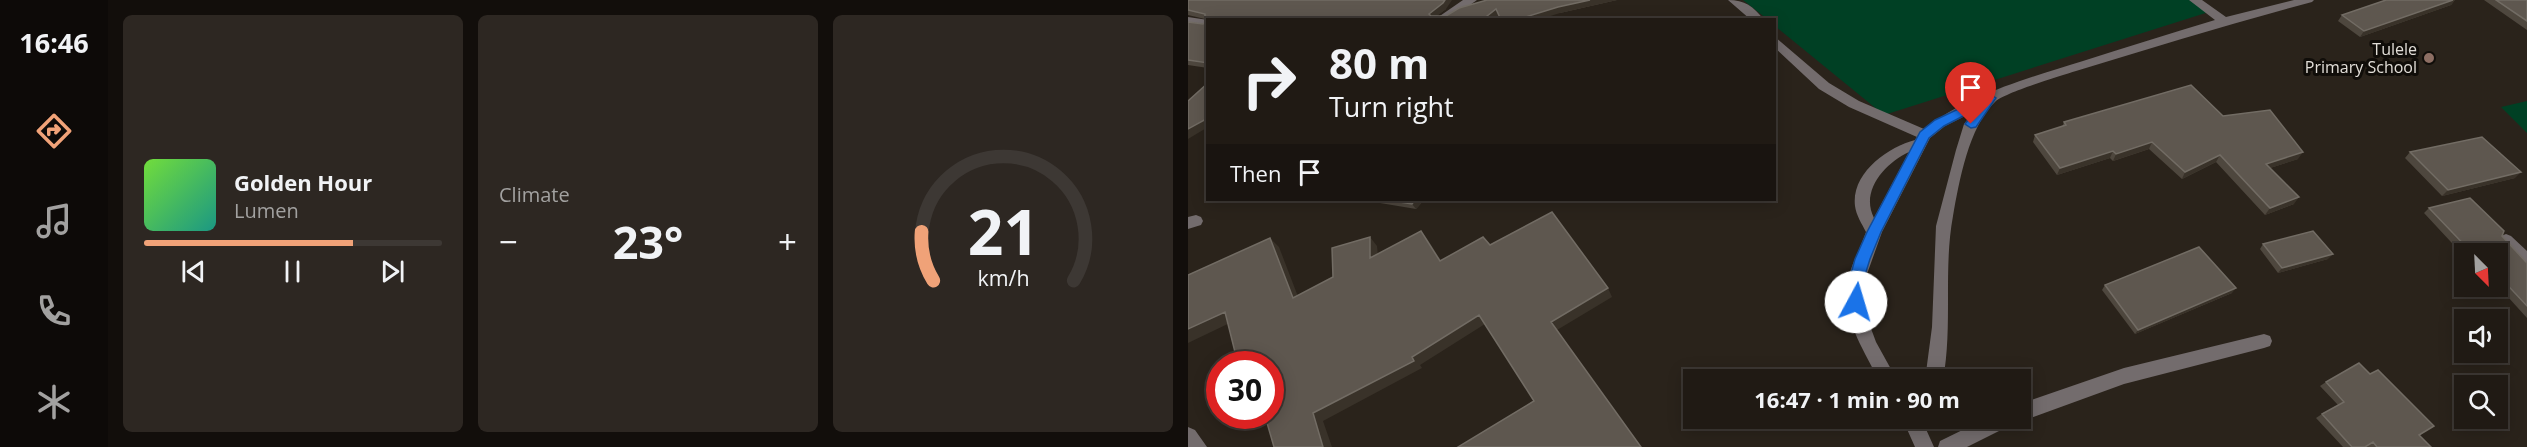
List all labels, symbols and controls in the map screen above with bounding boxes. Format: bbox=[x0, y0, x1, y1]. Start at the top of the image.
text: 16:46 bbox=[19, 24, 89, 61]
text: 80 m bbox=[1329, 34, 1429, 91]
place label: Tulele Primary School bbox=[2305, 38, 2417, 78]
icon: right bbox=[1230, 42, 1308, 120]
marker: Tulele Primary School bbox=[2422, 51, 2436, 65]
pin bbox=[1945, 62, 1996, 124]
icon: arrive bbox=[1954, 71, 1987, 104]
text: Turn right bbox=[1329, 88, 1454, 125]
icon: directions bbox=[33, 110, 75, 152]
icon: arrive bbox=[1293, 156, 1326, 189]
text: Then bbox=[1230, 158, 1281, 188]
text: Golden Hour bbox=[234, 167, 372, 197]
text: Climate bbox=[499, 181, 570, 208]
text: 21 bbox=[967, 188, 1039, 273]
text: Lumen bbox=[234, 197, 299, 224]
icon: music bbox=[33, 200, 75, 242]
text: 23° bbox=[613, 211, 683, 272]
text: − bbox=[499, 219, 518, 264]
text: + bbox=[778, 219, 797, 264]
north arrow bbox=[2454, 243, 2508, 297]
map controls bbox=[2454, 243, 2508, 429]
icon: previous bbox=[177, 255, 210, 288]
icon: pause bbox=[276, 255, 309, 288]
icon: next bbox=[376, 255, 409, 288]
text: km/h bbox=[977, 263, 1029, 292]
position arrow bbox=[1824, 270, 1888, 334]
icon: phone bbox=[33, 290, 75, 332]
button: sound bbox=[2454, 309, 2508, 363]
speed limit sign: 30 bbox=[1206, 351, 1284, 429]
button: search bbox=[2454, 375, 2508, 429]
icon: climate bbox=[33, 381, 75, 423]
text: 16:47 · 1 min · 90 m bbox=[1754, 384, 1960, 414]

